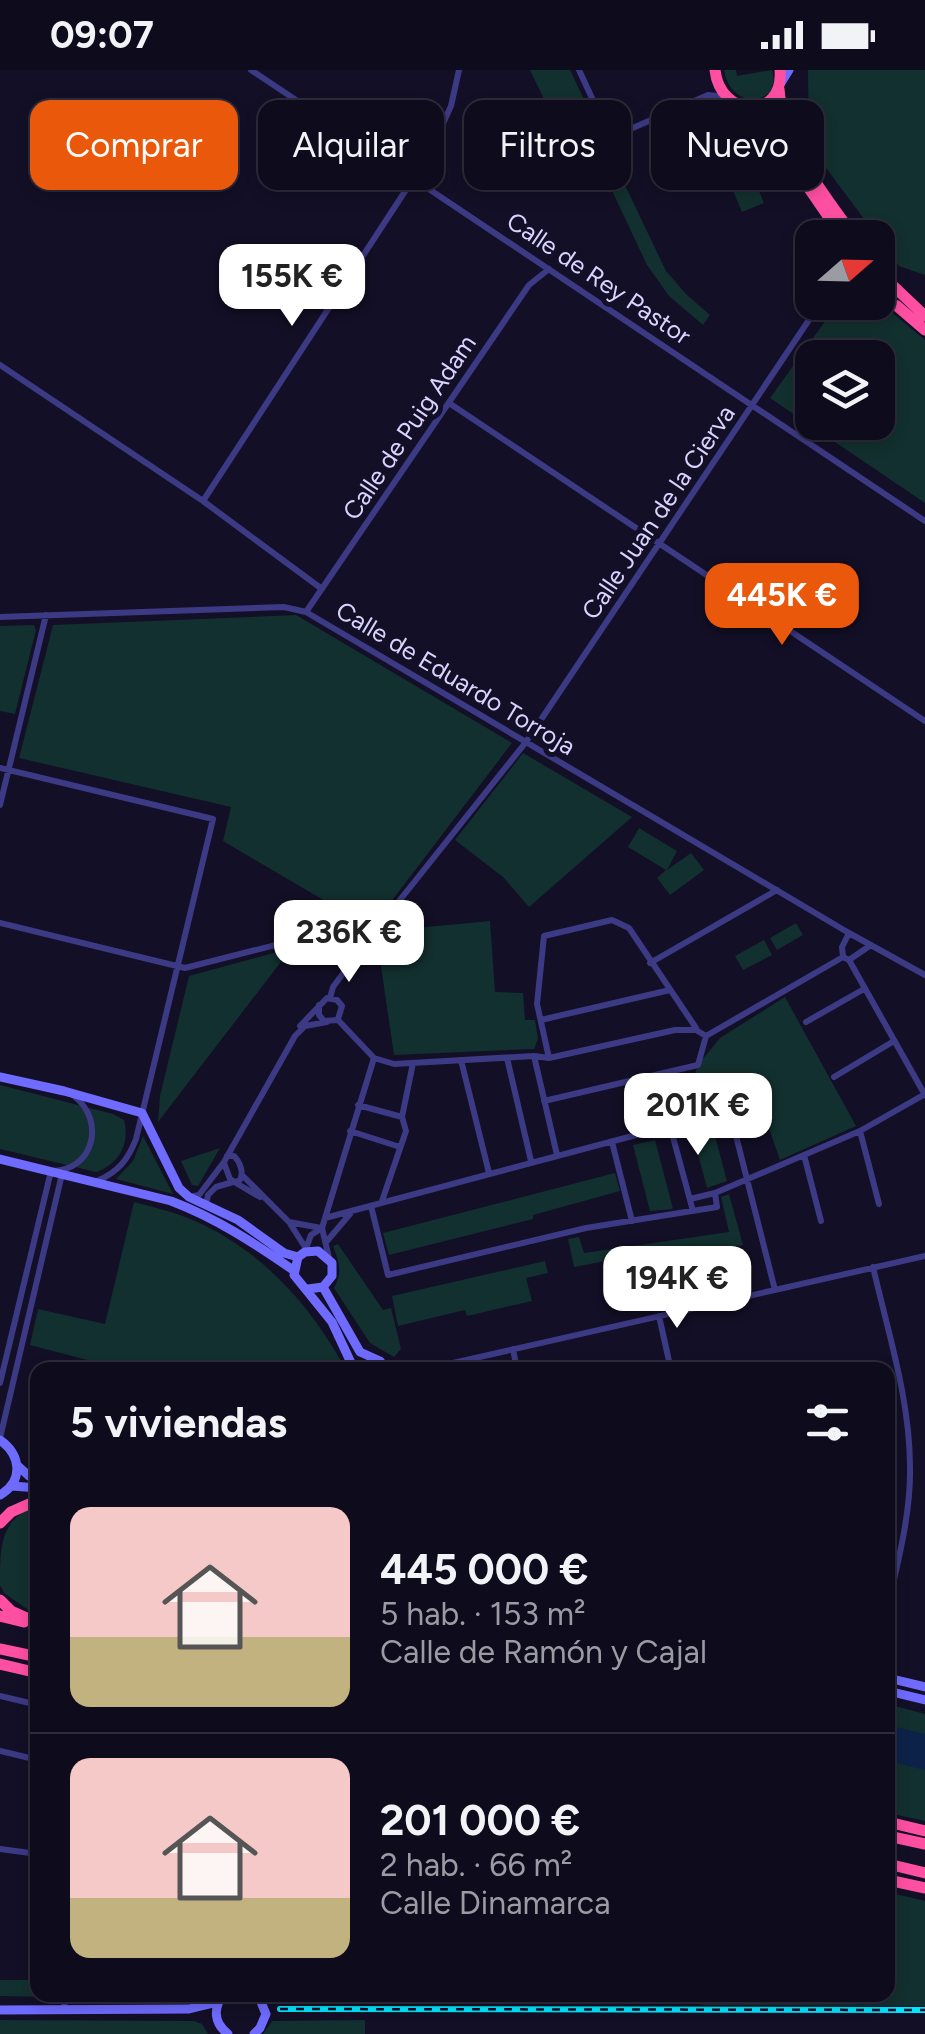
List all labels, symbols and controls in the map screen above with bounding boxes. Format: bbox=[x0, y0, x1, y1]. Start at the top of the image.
text: 09:07 bbox=[50, 12, 154, 58]
chip: Comprar bbox=[30, 100, 238, 190]
chip: Alquilar bbox=[258, 100, 444, 190]
chip: Filtros bbox=[464, 100, 631, 190]
chip: Nuevo bbox=[651, 100, 824, 190]
street label: Calle de Rey Pastor bbox=[501, 205, 697, 351]
north arrow bbox=[795, 220, 895, 320]
map controls bbox=[795, 220, 895, 440]
pin: 155K € bbox=[211, 244, 373, 329]
text: 155K € bbox=[241, 257, 343, 295]
street label: Calle de Puig Adam bbox=[336, 329, 482, 525]
button: layers bbox=[795, 340, 895, 440]
street label: Calle Juan de la Cierva bbox=[575, 399, 741, 625]
pin: 445K € bbox=[701, 563, 863, 648]
text: 445K € bbox=[727, 576, 837, 614]
street label: Calle de Eduardo Torroja bbox=[331, 595, 581, 761]
pin: 236K € bbox=[268, 900, 430, 985]
text: 236K € bbox=[296, 913, 402, 951]
pin: 201K € bbox=[617, 1073, 779, 1158]
text: 201K € bbox=[646, 1086, 750, 1124]
pin: 194K € bbox=[596, 1246, 758, 1331]
text: 194K € bbox=[625, 1259, 729, 1297]
icon: filters bbox=[800, 1395, 855, 1450]
text: 5 viviendas bbox=[70, 1397, 287, 1448]
text: 445 000 € bbox=[380, 1544, 588, 1595]
icon: home bbox=[150, 1547, 270, 1667]
text: 5 hab. · 153 m² bbox=[380, 1595, 586, 1633]
text: Calle de Ramón y Cajal bbox=[380, 1633, 707, 1671]
text: 201 000 € bbox=[380, 1795, 580, 1846]
icon: home bbox=[150, 1798, 270, 1918]
text: 2 hab. · 66 m² bbox=[380, 1846, 572, 1884]
text: Calle Dinamarca bbox=[380, 1884, 610, 1922]

